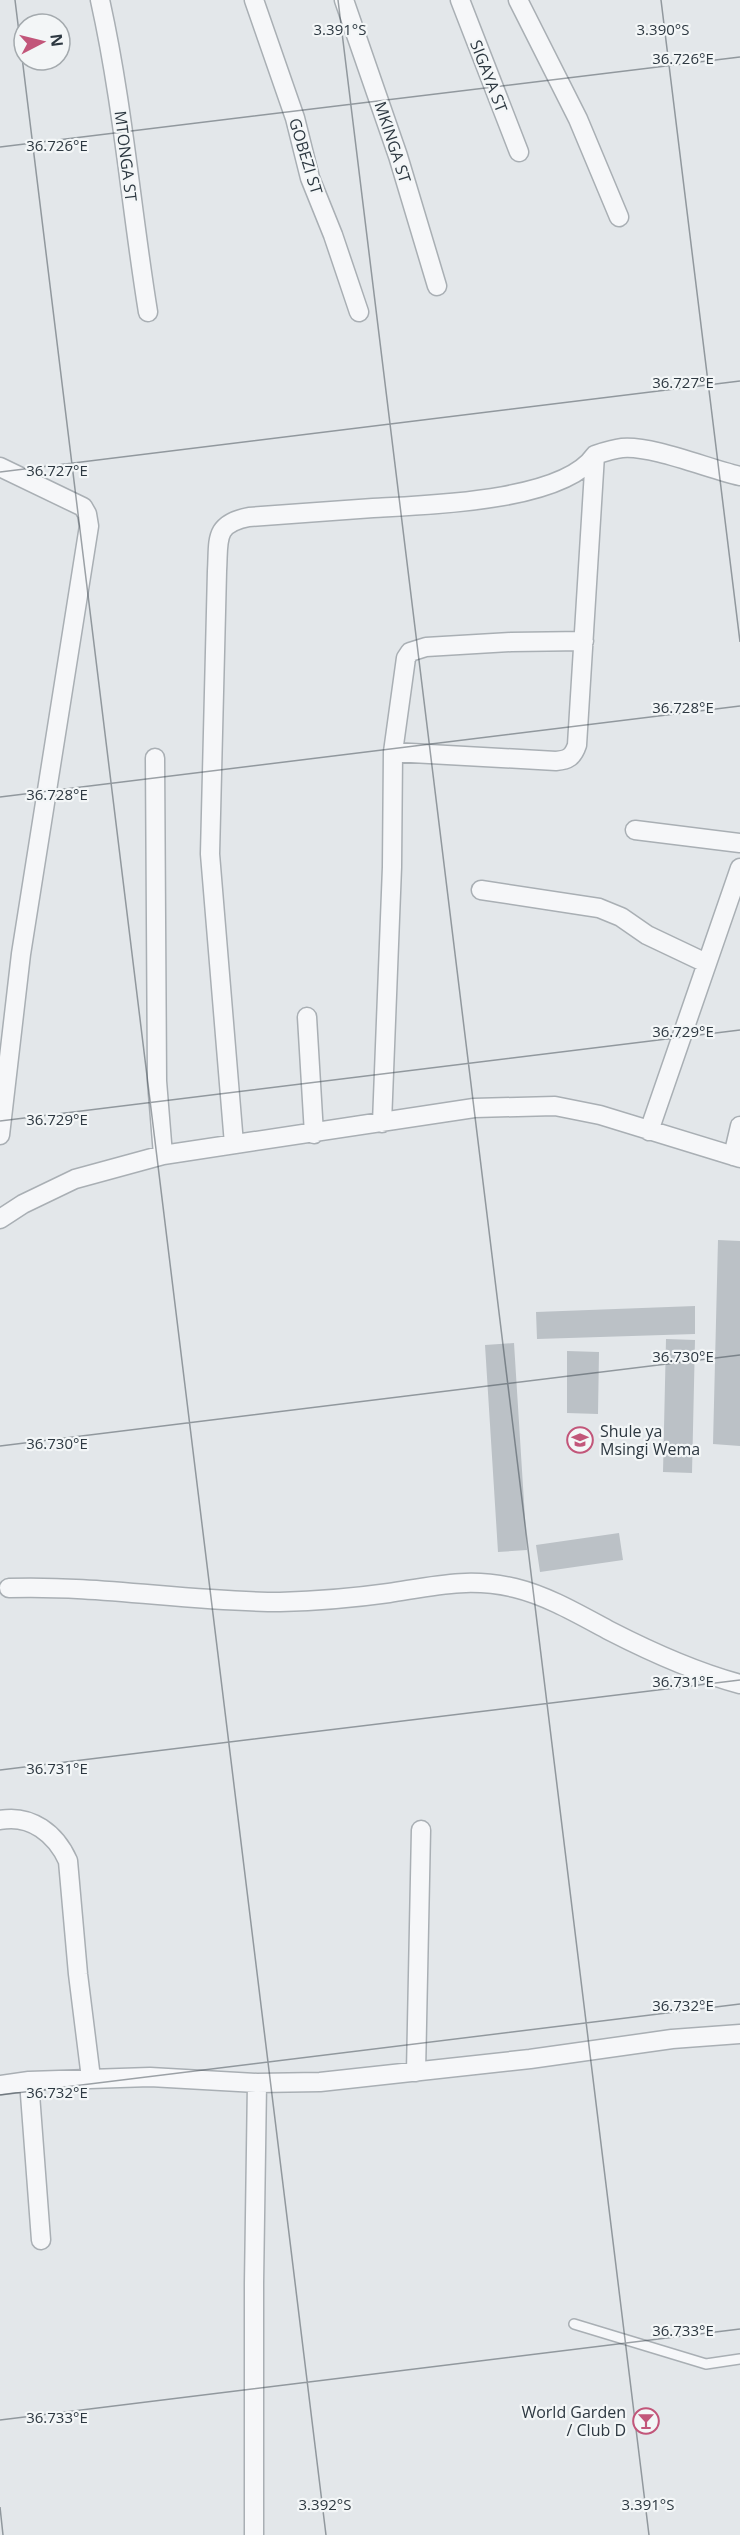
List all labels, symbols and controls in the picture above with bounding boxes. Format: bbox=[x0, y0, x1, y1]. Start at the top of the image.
north arrow bbox=[12, 12, 72, 72]
text: 3.391°S bbox=[314, 19, 366, 39]
text: 3.390°S bbox=[637, 19, 689, 39]
text: N bbox=[45, 32, 69, 48]
street label: SIGAYA ST bbox=[465, 37, 513, 115]
text: 36.726°E bbox=[652, 48, 714, 68]
street label: MKINGA ST bbox=[370, 99, 417, 186]
street label: MTONGA ST bbox=[110, 109, 142, 203]
street label: GOBEZI ST bbox=[284, 115, 328, 197]
text: 36.726°E bbox=[26, 135, 88, 155]
text: 36.727°E bbox=[652, 372, 714, 392]
text: 36.727°E bbox=[26, 460, 88, 480]
text: 36.728°E bbox=[652, 697, 714, 717]
text: 36.728°E bbox=[26, 784, 88, 804]
text: 36.729°E bbox=[652, 1021, 714, 1041]
text: 36.729°E bbox=[26, 1109, 88, 1129]
text: 36.730°E bbox=[652, 1346, 714, 1366]
place label: Shule ya Msingi Wema bbox=[600, 1420, 700, 1460]
school or university icon: Shule ya Msingi Wema bbox=[565, 1425, 595, 1455]
text: 36.730°E bbox=[26, 1433, 88, 1453]
text: 36.731°E bbox=[652, 1671, 714, 1691]
text: 36.731°E bbox=[26, 1758, 88, 1778]
text: 36.732°E bbox=[652, 1995, 714, 2015]
text: 36.732°E bbox=[26, 2082, 88, 2102]
text: 36.733°E bbox=[652, 2320, 714, 2340]
place label: World Garden / Club D bbox=[521, 2401, 626, 2441]
bar icon: World Garden / Club D bbox=[631, 2406, 661, 2436]
text: 36.733°E bbox=[26, 2407, 88, 2427]
text: 3.392°S bbox=[299, 2494, 351, 2514]
text: 3.391°S bbox=[622, 2494, 674, 2514]

